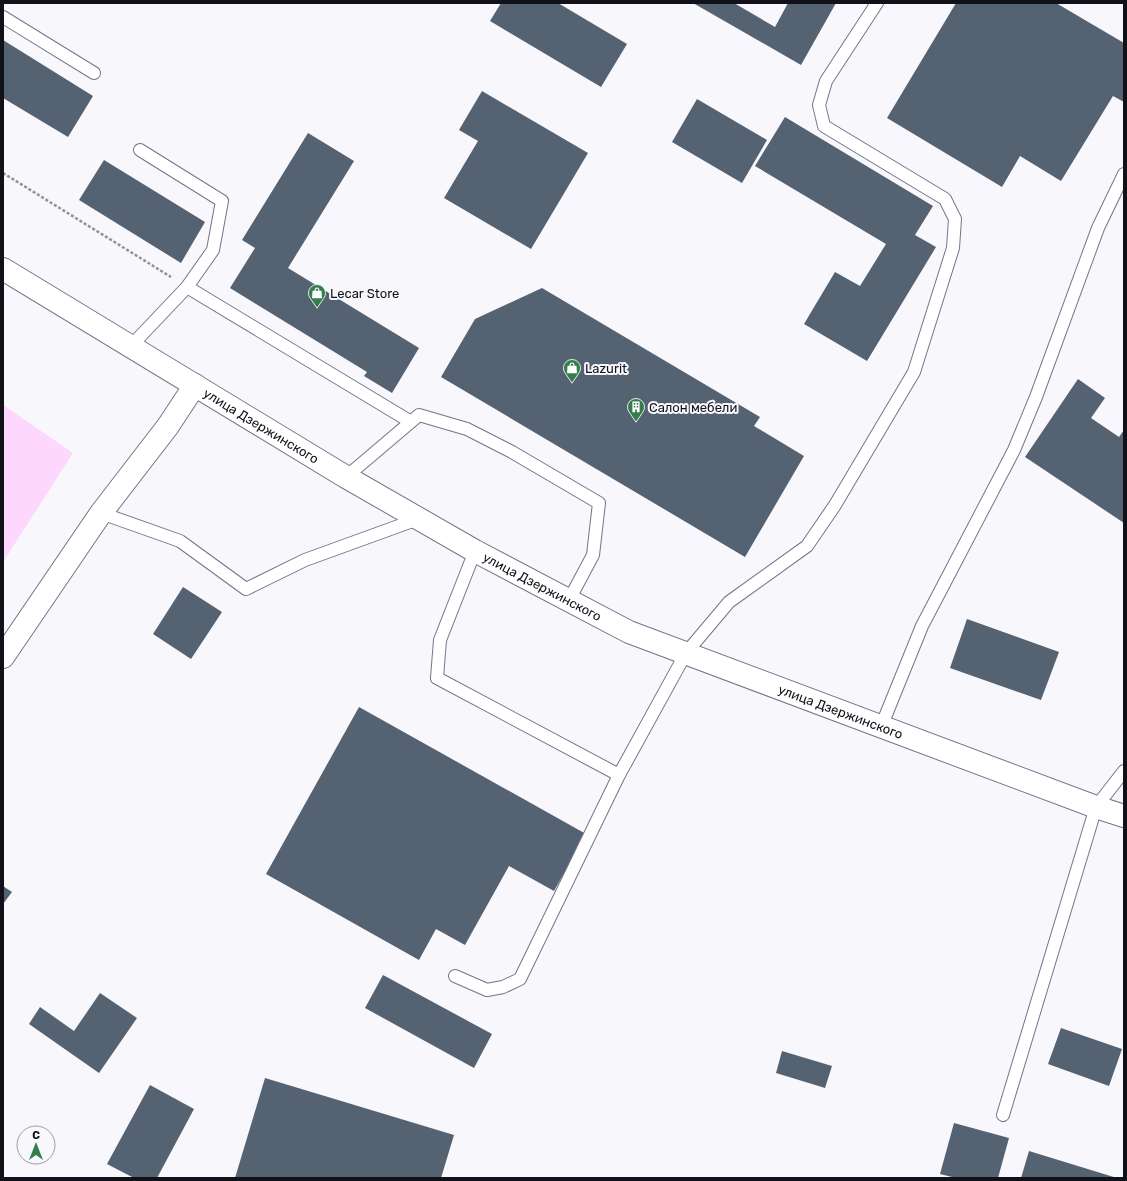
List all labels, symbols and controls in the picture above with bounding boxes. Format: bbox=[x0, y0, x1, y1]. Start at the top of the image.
shop icon: Lecar Store bbox=[307, 283, 327, 308]
place label: Lecar Store bbox=[330, 286, 399, 301]
shop icon: Lazurit bbox=[562, 358, 582, 383]
place label: Lazurit bbox=[585, 361, 627, 376]
street label: улица Дзержинского bbox=[201, 385, 322, 466]
building icon: Салон мебели bbox=[626, 397, 646, 422]
place label: Салон мебели bbox=[649, 400, 737, 415]
street label: улица Дзержинского bbox=[480, 549, 604, 624]
street label: улица Дзержинского bbox=[776, 681, 905, 742]
north arrow bbox=[16, 1125, 56, 1165]
text: С bbox=[32, 1129, 40, 1142]

